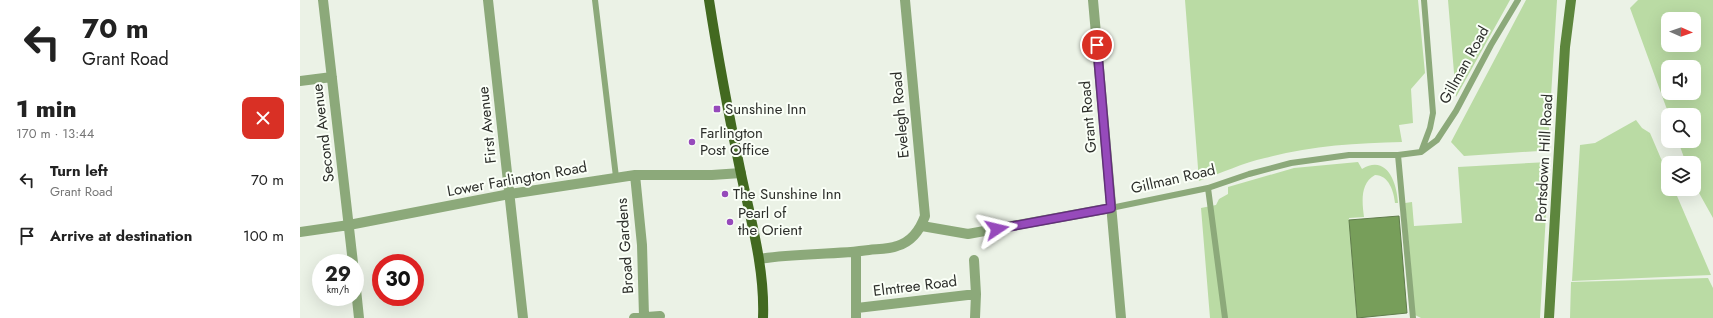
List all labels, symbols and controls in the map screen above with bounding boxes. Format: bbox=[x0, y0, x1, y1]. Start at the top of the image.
text: 70 m bbox=[82, 8, 149, 49]
north arrow bbox=[1661, 12, 1701, 52]
map controls bbox=[1661, 12, 1701, 196]
icon: left bbox=[16, 16, 68, 68]
street label: Gillman Road bbox=[1434, 22, 1494, 108]
pin bbox=[1080, 28, 1114, 62]
icon: arrive bbox=[1086, 34, 1108, 56]
text: Grant Road bbox=[82, 46, 169, 72]
button: sound bbox=[1661, 60, 1701, 100]
street label: Evelegh Road bbox=[885, 71, 915, 159]
street label: Grant Road bbox=[1074, 80, 1102, 154]
street label: Second Avenue bbox=[306, 82, 340, 183]
street label: First Avenue bbox=[472, 85, 502, 165]
text: 1 min bbox=[16, 91, 77, 126]
street label: Portsdown Hill Road bbox=[1530, 93, 1558, 223]
button: close bbox=[242, 97, 284, 139]
place label: Sunshine Inn bbox=[725, 98, 806, 120]
marker: Sunshine Inn bbox=[712, 104, 722, 114]
button: search bbox=[1661, 108, 1701, 148]
place label: Farlington Post Office bbox=[700, 122, 770, 161]
text: 170 m · 13:44 bbox=[16, 124, 94, 143]
marker: Farlington Post Office bbox=[687, 137, 697, 147]
street label: Lower Farlington Road bbox=[445, 156, 589, 202]
button: layers bbox=[1661, 156, 1701, 196]
street label: Gillman Road bbox=[1129, 159, 1217, 199]
text: Turn left bbox=[50, 160, 108, 182]
icon: left bbox=[16, 169, 38, 191]
text: 70 m bbox=[251, 169, 284, 191]
text: Grant Road bbox=[50, 182, 113, 201]
place label: The Sunshine Inn bbox=[733, 183, 841, 205]
marker: The Sunshine Inn bbox=[720, 189, 730, 199]
street label: Broad Gardens bbox=[611, 197, 639, 295]
place label: Pearl of the Orient bbox=[738, 202, 802, 241]
position arrow bbox=[976, 208, 1018, 250]
marker: Pearl of the Orient bbox=[725, 217, 735, 227]
icon: arrive bbox=[16, 225, 38, 247]
text: Arrive at destination bbox=[50, 225, 192, 247]
text: 100 m bbox=[243, 225, 284, 247]
speed limit sign: 30 bbox=[372, 254, 424, 306]
text: 29 bbox=[325, 260, 351, 289]
street label: Elmtree Road bbox=[872, 270, 958, 302]
text: km/h bbox=[327, 282, 349, 297]

